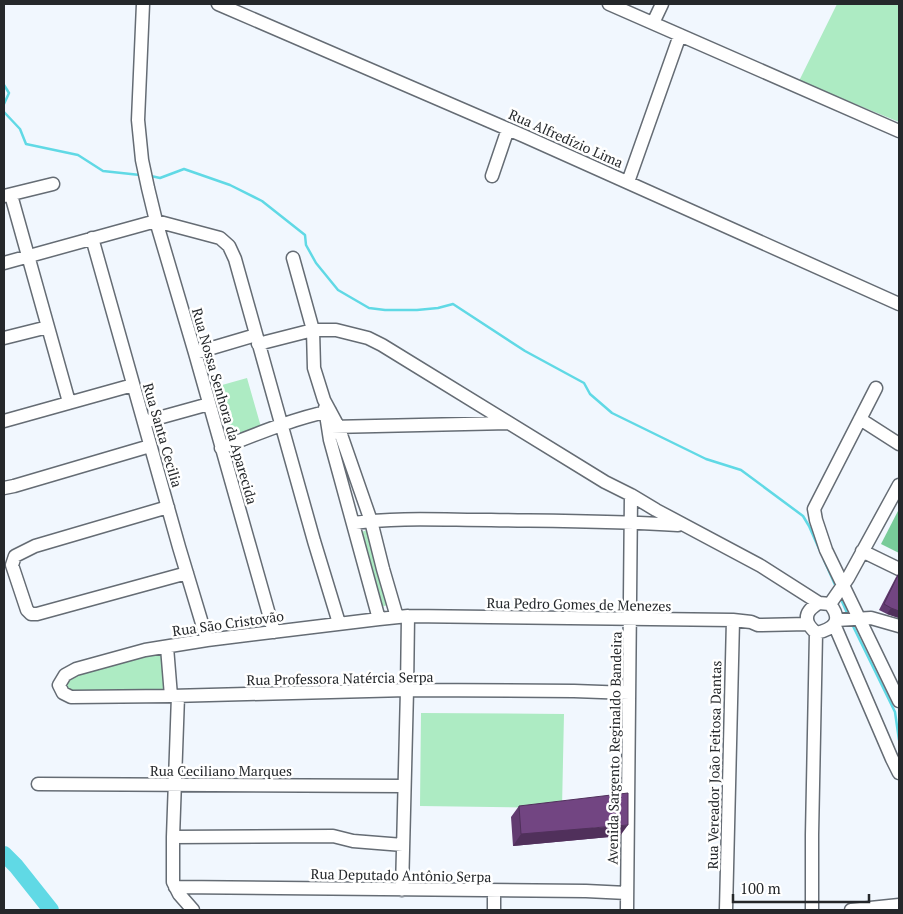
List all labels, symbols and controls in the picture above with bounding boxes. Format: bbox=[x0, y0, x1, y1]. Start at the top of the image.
street label: Rua Alfredízio Lima bbox=[506, 104, 626, 172]
street label: Rua Nossa Senhora da Aparecida bbox=[188, 306, 262, 506]
street label: Rua Santa Cecilia bbox=[139, 380, 187, 490]
street label: Rua Pedro Gomes de Menezes bbox=[486, 593, 672, 615]
street label: Rua São Cristovão bbox=[171, 606, 285, 640]
street label: Avenida Sargento Reginaldo Bandeira bbox=[602, 631, 626, 865]
street label: Rua Vereador João Feitosa Dantas bbox=[703, 660, 725, 870]
street label: Rua Professora Natércia Serpa bbox=[246, 667, 434, 689]
street label: Rua Ceciliano Marques bbox=[150, 761, 292, 780]
street label: Rua Deputado Antônio Serpa bbox=[311, 864, 491, 886]
scale bar bbox=[733, 872, 869, 904]
text: 100 m bbox=[740, 878, 781, 898]

